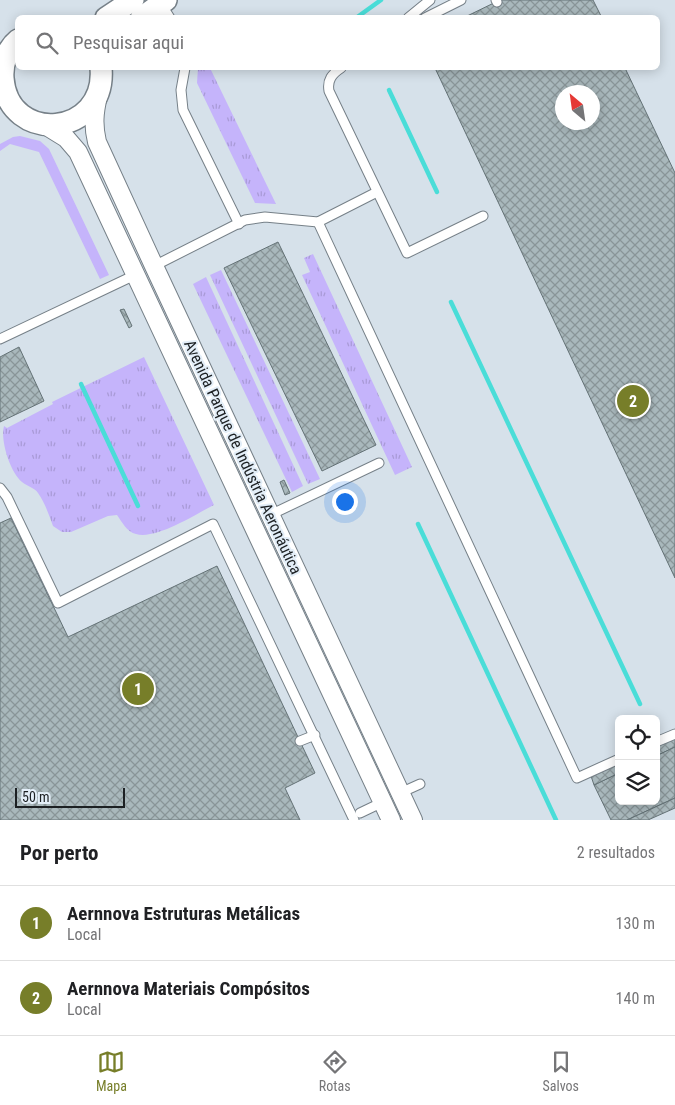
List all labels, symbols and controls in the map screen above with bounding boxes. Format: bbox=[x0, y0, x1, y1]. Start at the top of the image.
search box bbox=[15, 15, 660, 70]
icon: search bbox=[33, 29, 61, 57]
text: Pesquisar aqui bbox=[73, 31, 184, 54]
north arrow bbox=[555, 85, 600, 130]
street label: Avenida Parque de Indústria Aeronáutica bbox=[180, 337, 306, 577]
pin: 2 bbox=[617, 382, 649, 420]
your location bbox=[332, 489, 358, 515]
pin: 1 bbox=[122, 670, 154, 708]
map controls bbox=[615, 715, 660, 805]
button: locate bbox=[615, 715, 660, 760]
button: layers bbox=[615, 760, 660, 805]
scale bar bbox=[15, 785, 125, 808]
text: 50 m bbox=[22, 789, 50, 805]
text: Por perto bbox=[20, 841, 99, 865]
text: 2 resultados bbox=[577, 843, 655, 862]
text: Aernnova Estruturas Metálicas bbox=[67, 902, 300, 925]
text: 1 bbox=[32, 914, 40, 933]
text: 130 m bbox=[616, 914, 655, 933]
text: Local bbox=[67, 925, 101, 944]
text: Aernnova Materiais Compósitos bbox=[67, 977, 310, 1000]
text: 2 bbox=[32, 989, 40, 1008]
text: 140 m bbox=[616, 989, 655, 1008]
text: Local bbox=[67, 1000, 101, 1019]
tab: Mapa bbox=[96, 1048, 127, 1094]
tab: Rotas bbox=[319, 1048, 351, 1094]
tab: Salvos bbox=[543, 1048, 579, 1094]

